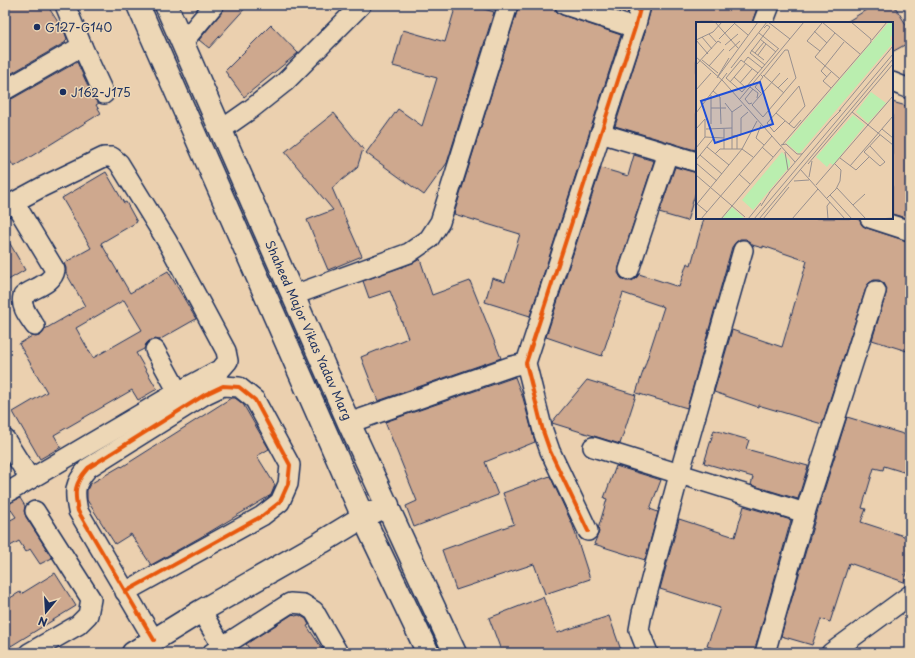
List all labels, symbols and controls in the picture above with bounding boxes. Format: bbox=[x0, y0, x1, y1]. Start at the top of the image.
place label: G127-G140 bbox=[45, 18, 113, 36]
marker: G127-G140 bbox=[32, 22, 42, 32]
inset map bbox=[696, 22, 893, 219]
place label: J162-J175 bbox=[71, 83, 131, 101]
marker: J162-J175 bbox=[58, 87, 68, 97]
street label: Shaheed Major Vikas Yadav Marg bbox=[261, 237, 357, 423]
north arrow bbox=[26, 592, 66, 632]
text: N bbox=[36, 612, 50, 631]

